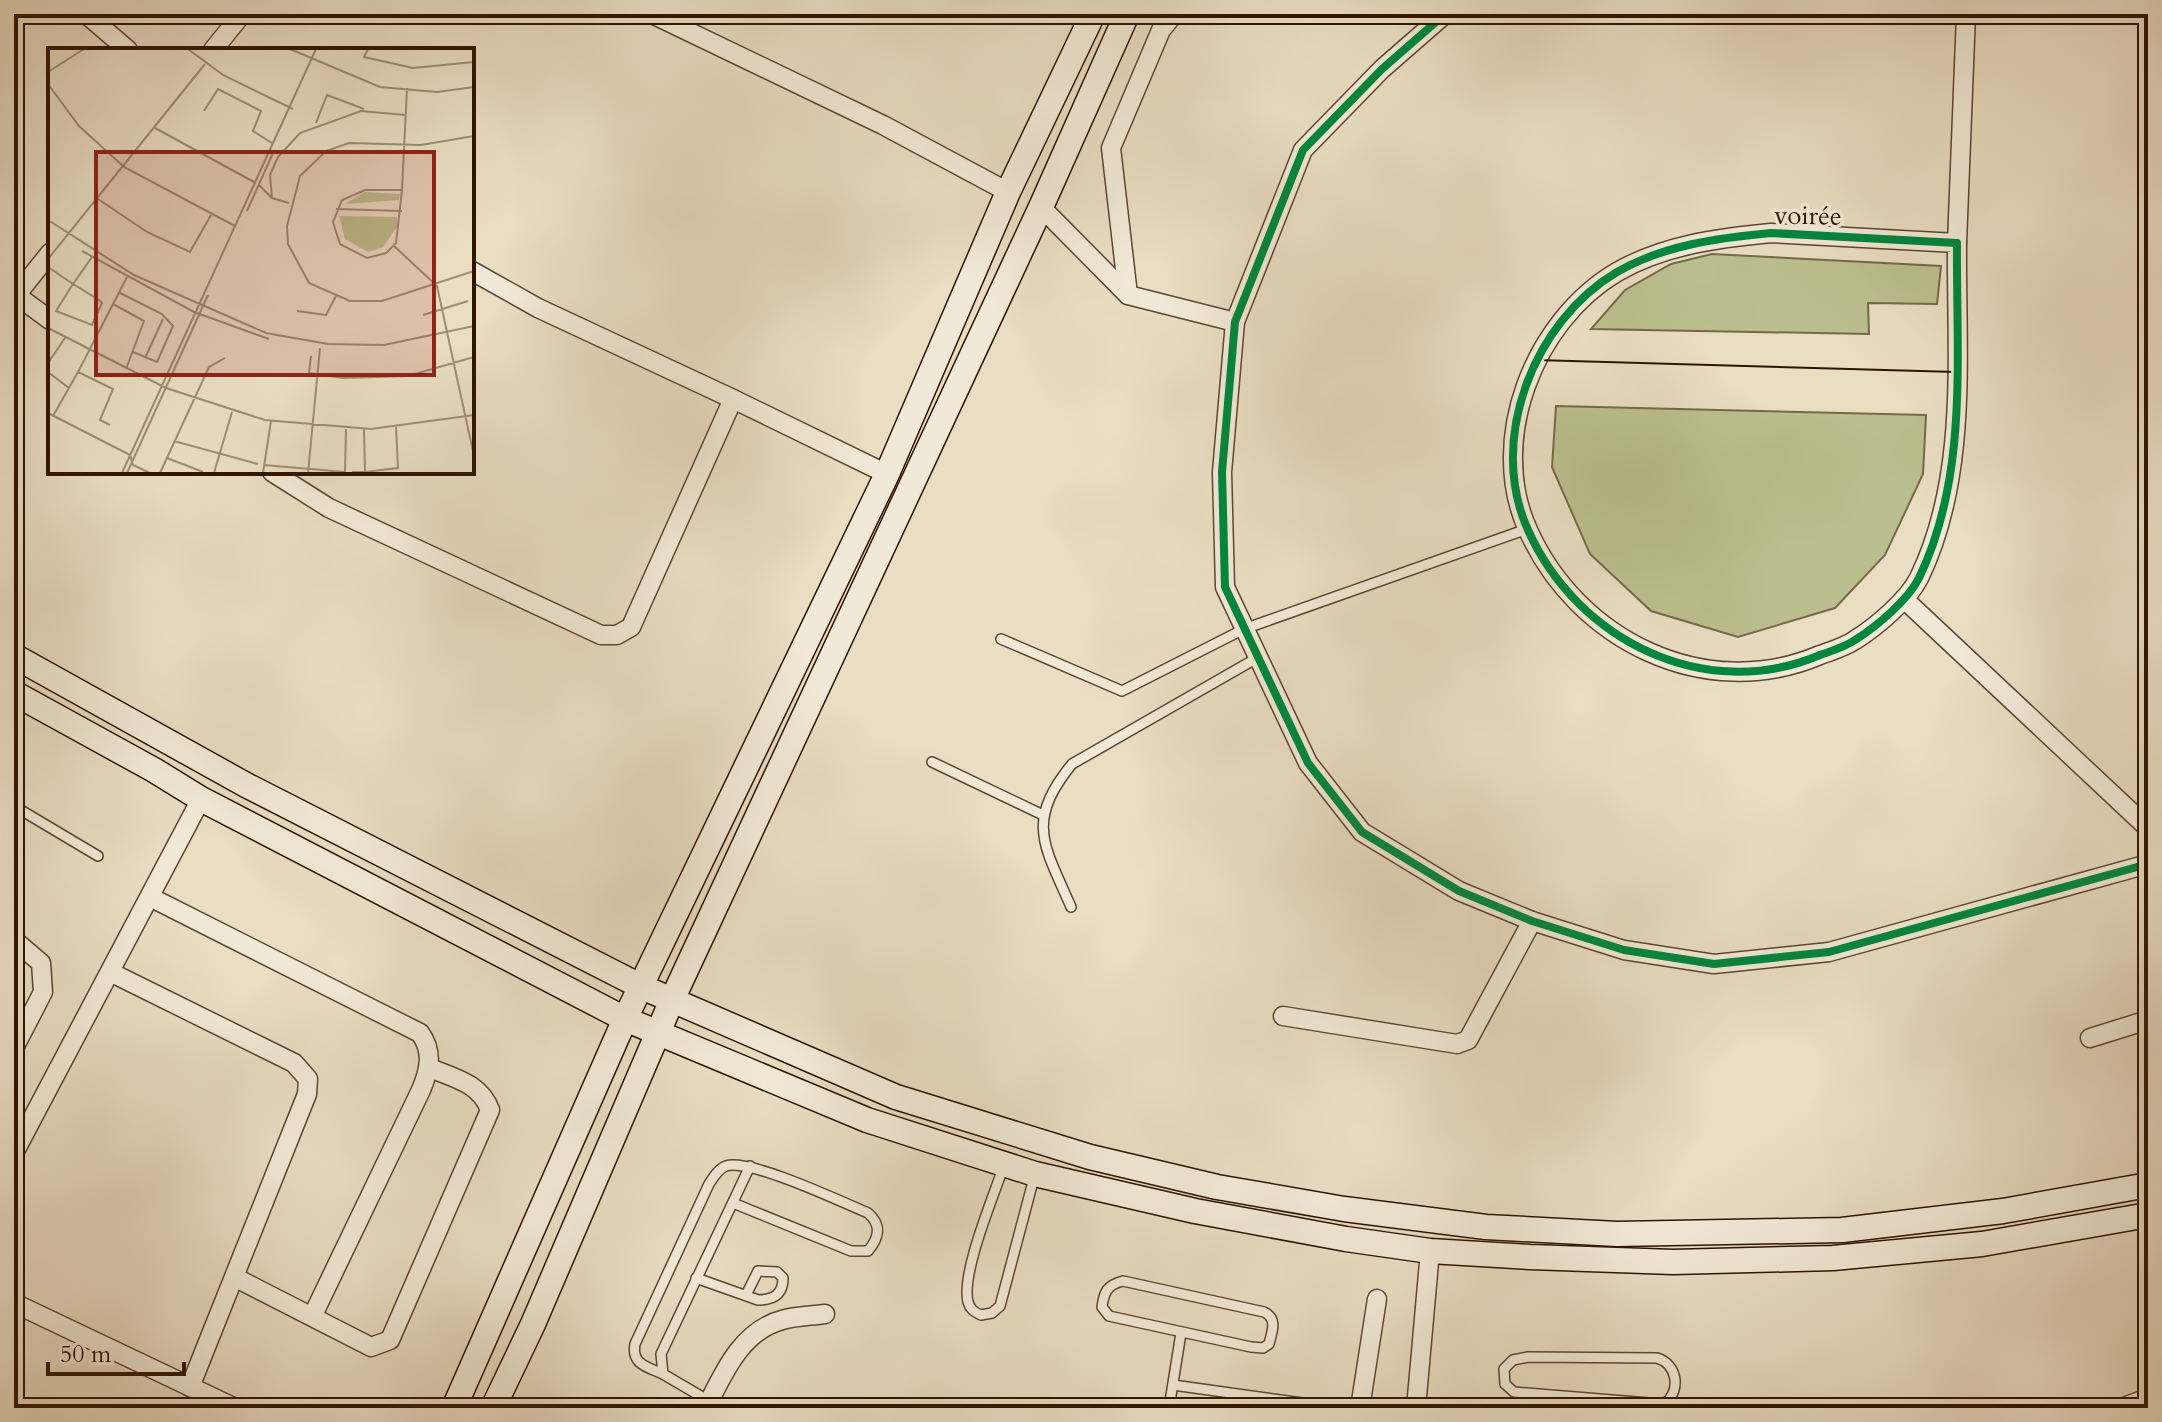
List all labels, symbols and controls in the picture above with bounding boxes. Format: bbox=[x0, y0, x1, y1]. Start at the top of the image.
inset map bbox=[48, 48, 474, 474]
street label: voirée bbox=[1774, 197, 1842, 234]
scale bar bbox=[48, 1326, 184, 1376]
text: 50 m bbox=[60, 1338, 112, 1371]

